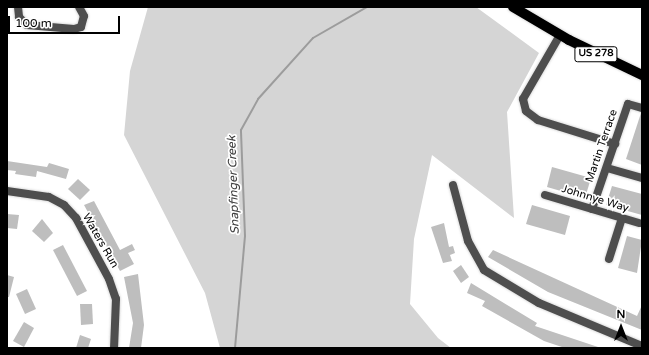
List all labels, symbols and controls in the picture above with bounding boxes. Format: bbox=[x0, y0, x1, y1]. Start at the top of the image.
scale bar bbox=[10, 8, 122, 34]
text: 100 m bbox=[15, 16, 52, 30]
road number: US 278 bbox=[574, 46, 618, 62]
street label: Martin Terrace bbox=[583, 108, 621, 184]
water label: Snapfinger Creek bbox=[225, 135, 243, 235]
street label: Johnnye Way bbox=[560, 183, 630, 215]
street label: Waters Run bbox=[79, 211, 121, 271]
north arrow bbox=[601, 307, 641, 347]
text: N bbox=[617, 308, 625, 321]

